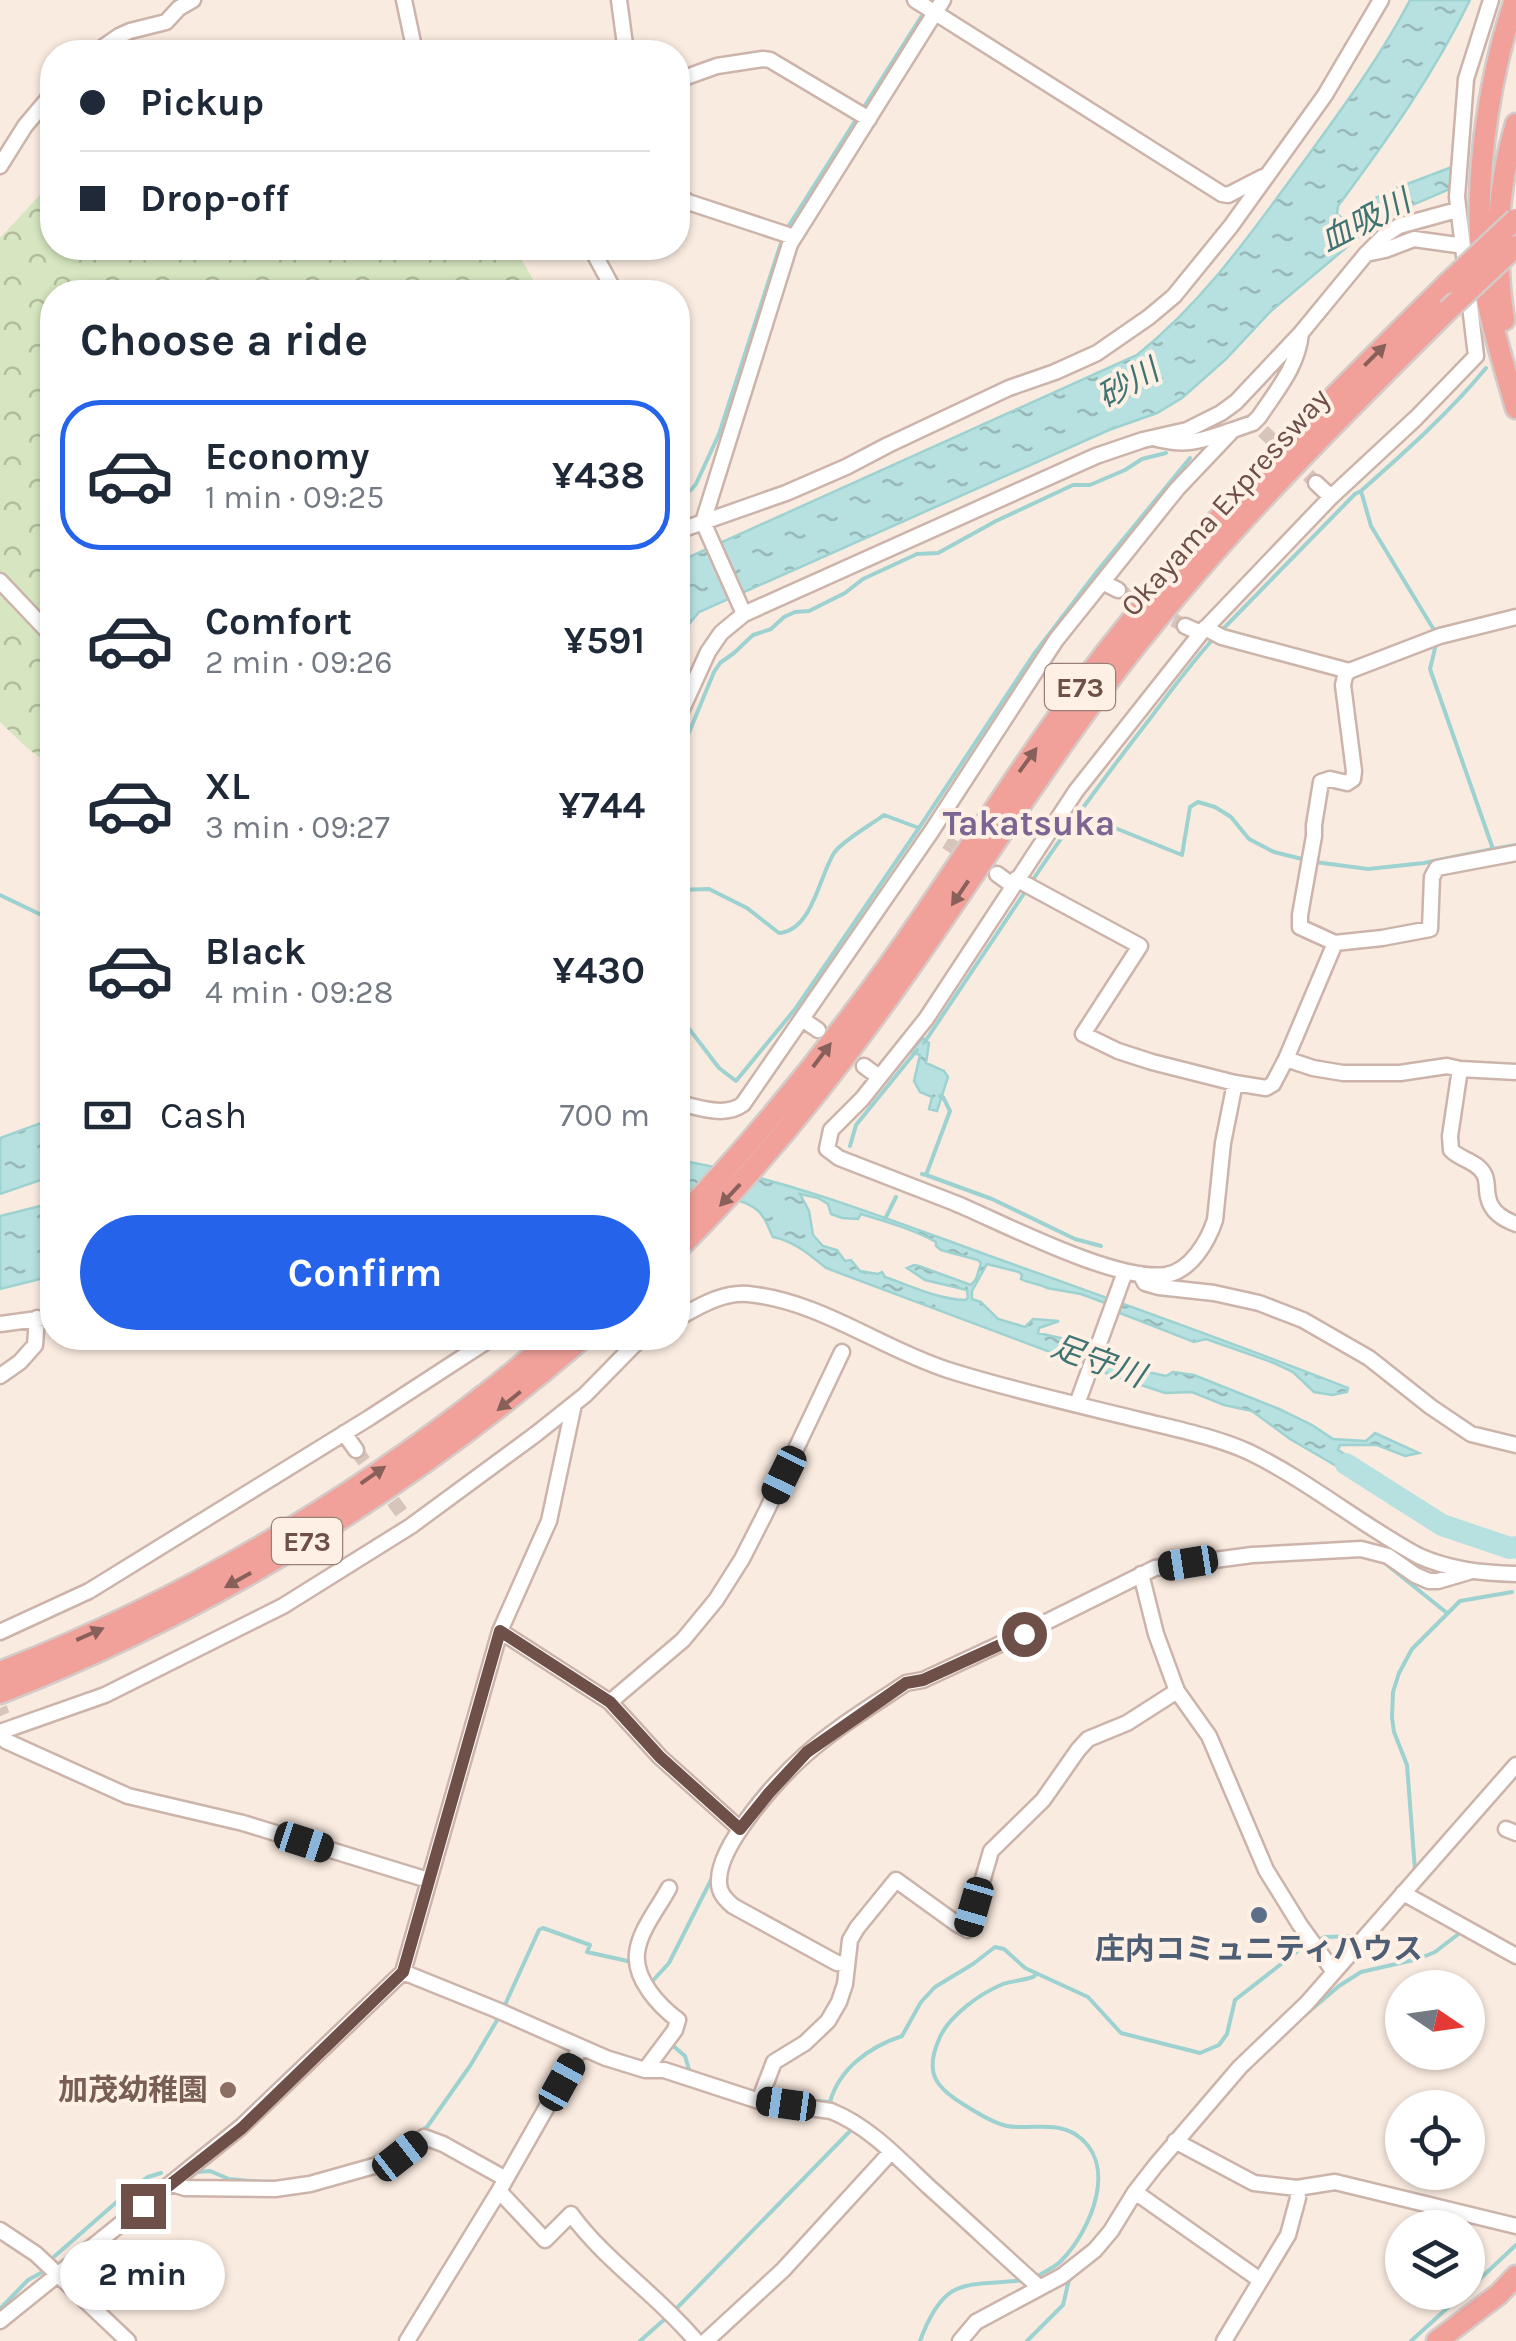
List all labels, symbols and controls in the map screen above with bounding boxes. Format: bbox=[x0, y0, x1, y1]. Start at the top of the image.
text: Pickup bbox=[140, 80, 264, 125]
text: Drop-off bbox=[140, 176, 289, 221]
water label: 血吸川 bbox=[1314, 181, 1419, 259]
text: Choose a ride bbox=[80, 314, 368, 366]
one-way arrow bbox=[1363, 344, 1387, 367]
water label: 砂川 bbox=[1091, 350, 1168, 416]
street label: Okayama Expressway bbox=[1113, 380, 1337, 624]
icon: car bbox=[85, 430, 175, 520]
text: Economy bbox=[205, 434, 369, 479]
text: ¥438 bbox=[552, 453, 645, 498]
text: 1 min · 09:25 bbox=[205, 479, 384, 516]
icon: car bbox=[85, 595, 175, 685]
text: Comfort bbox=[205, 599, 352, 644]
text: ¥591 bbox=[564, 618, 645, 663]
text: 2 min · 09:26 bbox=[205, 644, 393, 681]
road number: E73 bbox=[1045, 664, 1115, 710]
one-way arrow bbox=[1017, 747, 1037, 773]
icon: car bbox=[85, 760, 175, 850]
text: XL bbox=[205, 764, 250, 809]
text: ¥744 bbox=[559, 783, 645, 828]
district label: Takatsuka bbox=[943, 803, 1115, 844]
text: 3 min · 09:27 bbox=[205, 809, 390, 846]
one-way arrow bbox=[951, 880, 970, 907]
icon: car bbox=[85, 925, 175, 1015]
text: Black bbox=[205, 929, 306, 974]
text: ¥430 bbox=[552, 948, 645, 993]
text: 4 min · 09:28 bbox=[205, 974, 393, 1011]
one-way arrow bbox=[811, 1042, 831, 1068]
icon: cash bbox=[80, 1088, 135, 1143]
text: Cash bbox=[160, 1093, 247, 1138]
text: 700 m bbox=[559, 1097, 650, 1134]
one-way arrow bbox=[718, 1182, 741, 1206]
button: Confirm bbox=[80, 1215, 650, 1330]
water label: 足守川 bbox=[1047, 1327, 1152, 1396]
one-way arrow bbox=[496, 1390, 521, 1411]
car bbox=[757, 1441, 811, 1509]
one-way arrow bbox=[360, 1466, 387, 1485]
road number: E73 bbox=[272, 1518, 342, 1564]
car bbox=[1156, 1543, 1220, 1583]
one-way arrow bbox=[224, 1572, 253, 1589]
route start bbox=[1002, 1612, 1047, 1657]
one-way arrow bbox=[76, 1625, 105, 1642]
car bbox=[271, 1818, 337, 1866]
car bbox=[951, 1874, 997, 1940]
marker: 庄内コミュニティハウス bbox=[1248, 1904, 1270, 1926]
place label: 庄内コミュニティハウス bbox=[1095, 1931, 1423, 1967]
north arrow bbox=[1385, 1970, 1485, 2070]
map controls bbox=[1385, 1970, 1485, 2310]
car bbox=[534, 2048, 590, 2116]
place label: 加茂幼稚園 bbox=[58, 2072, 208, 2108]
marker: 加茂幼稚園 bbox=[217, 2079, 239, 2101]
car bbox=[754, 2085, 818, 2123]
button: locate bbox=[1385, 2090, 1485, 2190]
car bbox=[367, 2126, 433, 2186]
route end bbox=[121, 2184, 166, 2229]
button: layers bbox=[1385, 2210, 1485, 2310]
callout: 2 min bbox=[61, 2241, 226, 2311]
text: 2 min bbox=[98, 2256, 187, 2293]

